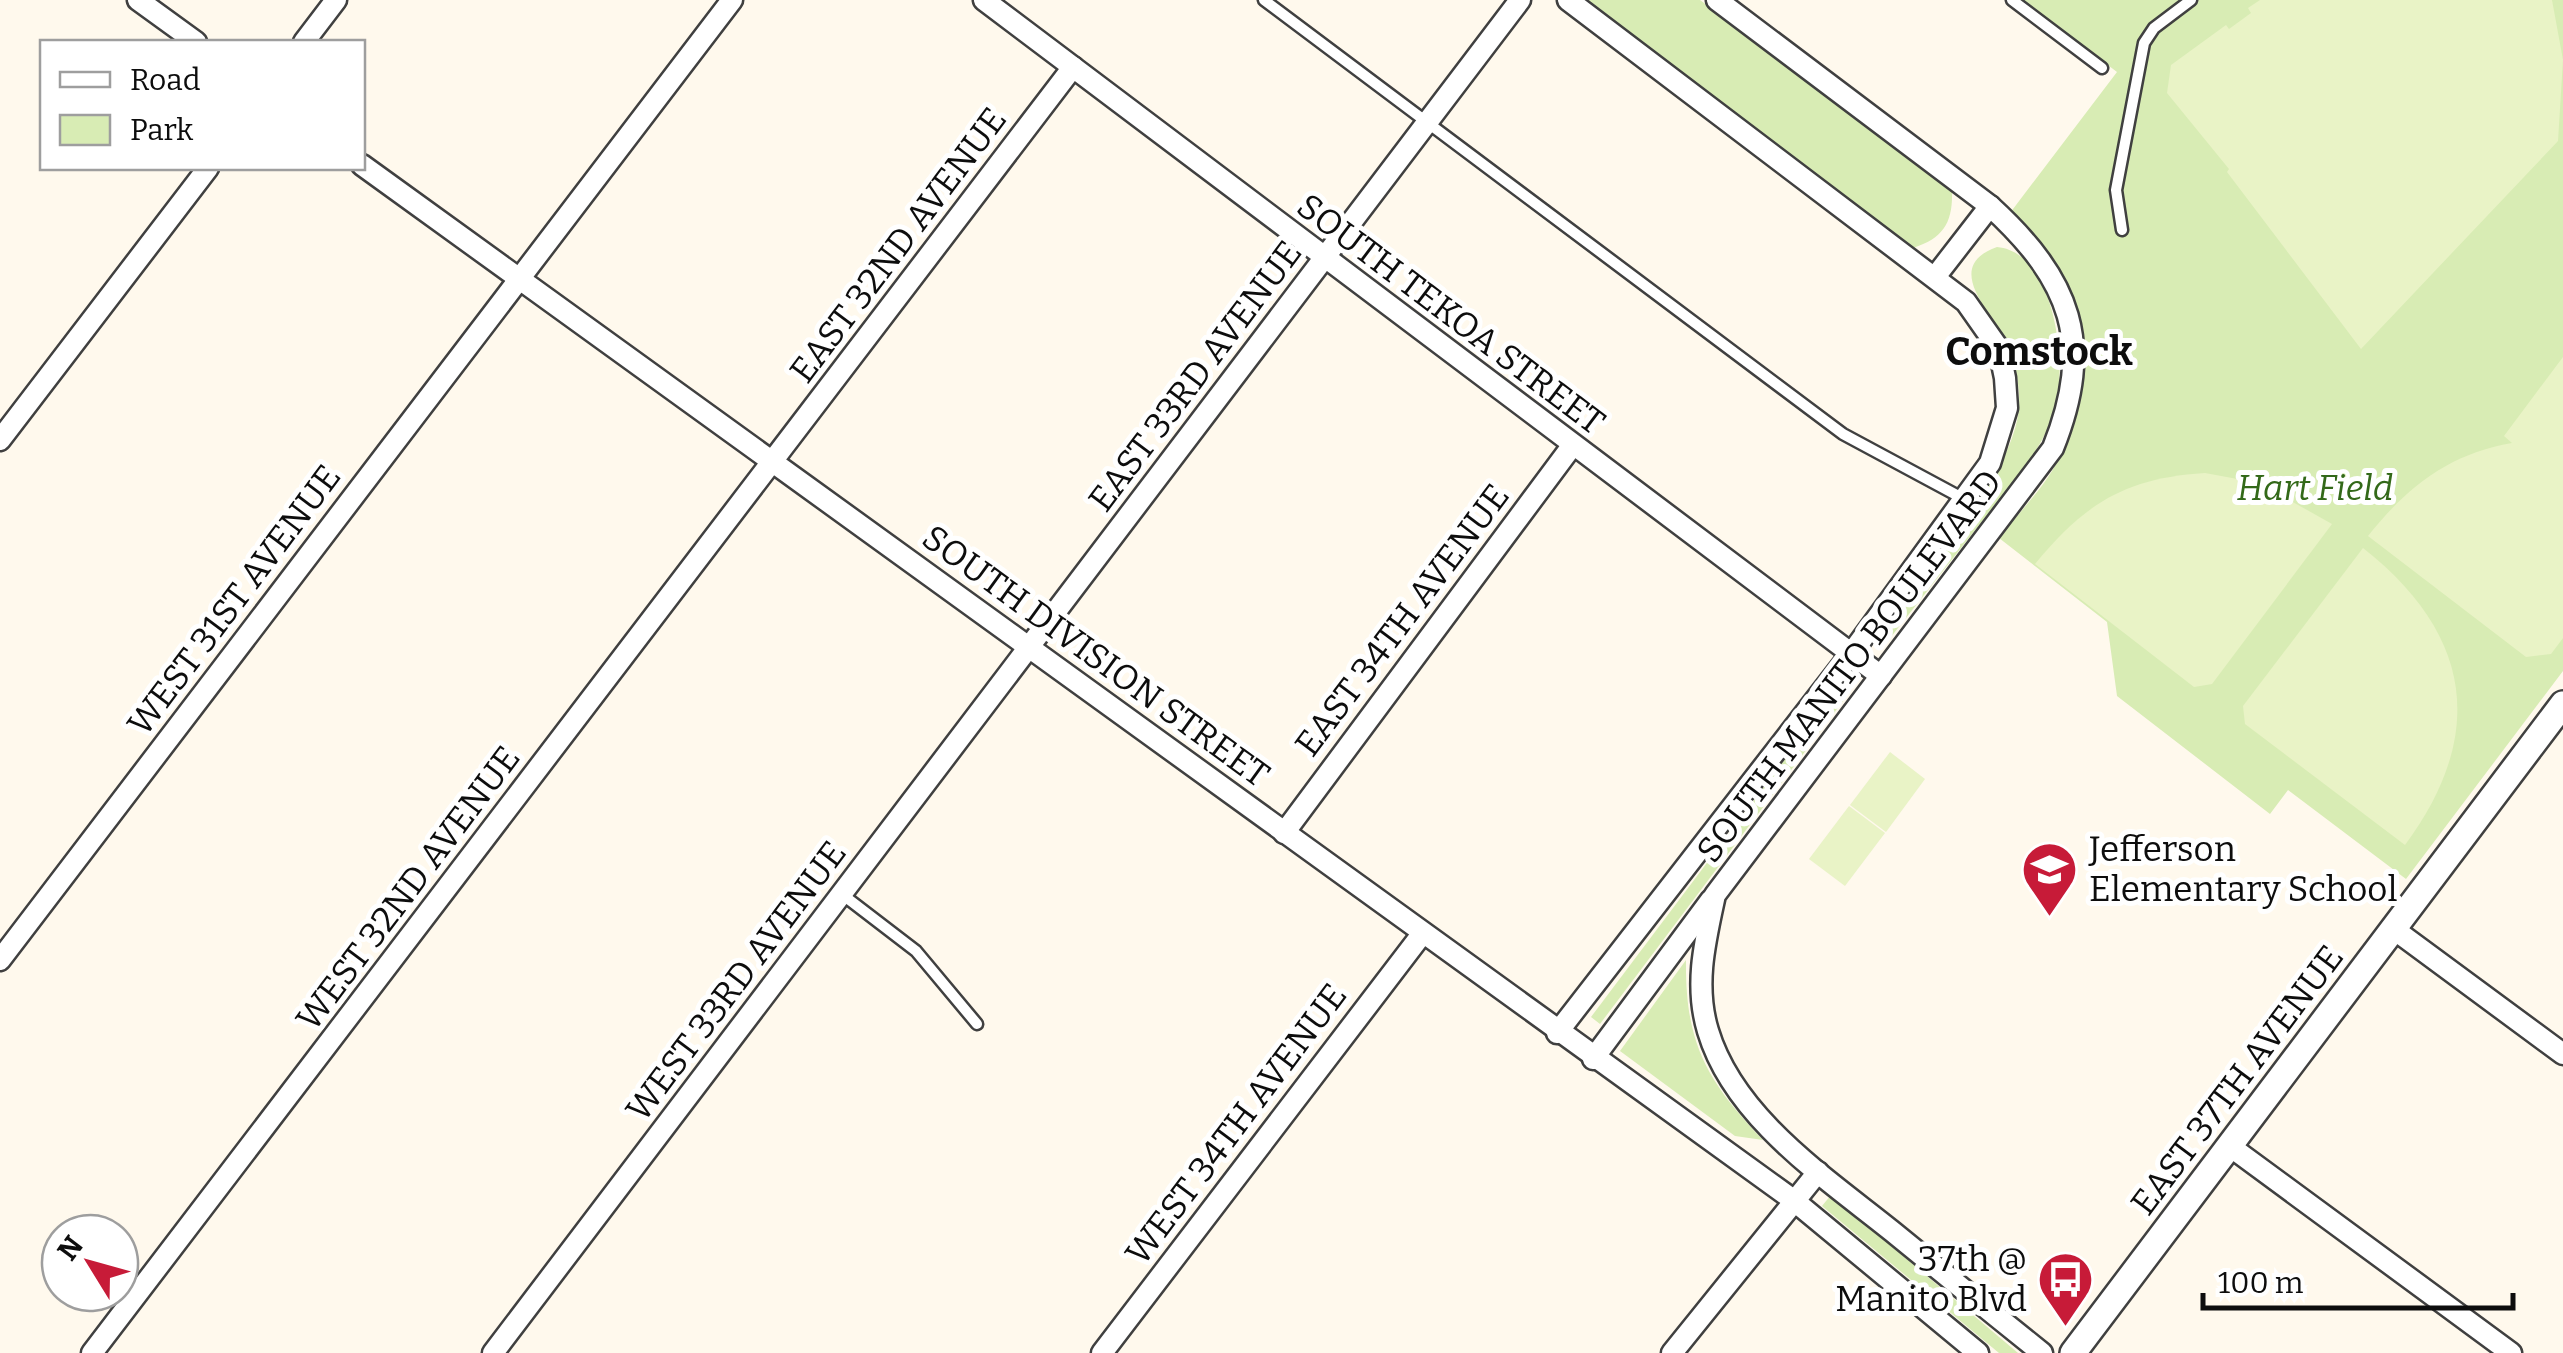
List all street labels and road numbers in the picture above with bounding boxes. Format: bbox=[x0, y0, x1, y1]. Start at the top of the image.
street label: EAST 32ND AVENUE bbox=[781, 99, 1015, 391]
street label: SOUTH TEKOA STREET bbox=[1289, 185, 1613, 443]
street label: EAST 33RD AVENUE bbox=[1080, 233, 1310, 519]
street label: WEST 31ST AVENUE bbox=[119, 457, 349, 743]
street label: SOUTH MANITO BOULEVARD bbox=[1688, 462, 2010, 870]
street label: EAST 34TH AVENUE bbox=[1286, 476, 1518, 764]
street label: SOUTH DIVISION STREET bbox=[915, 516, 1277, 796]
street label: WEST 32ND AVENUE bbox=[287, 738, 529, 1038]
street label: WEST 33RD AVENUE bbox=[617, 833, 855, 1129]
street label: EAST 37TH AVENUE bbox=[2122, 937, 2352, 1223]
street label: WEST 34TH AVENUE bbox=[1117, 975, 1355, 1273]

